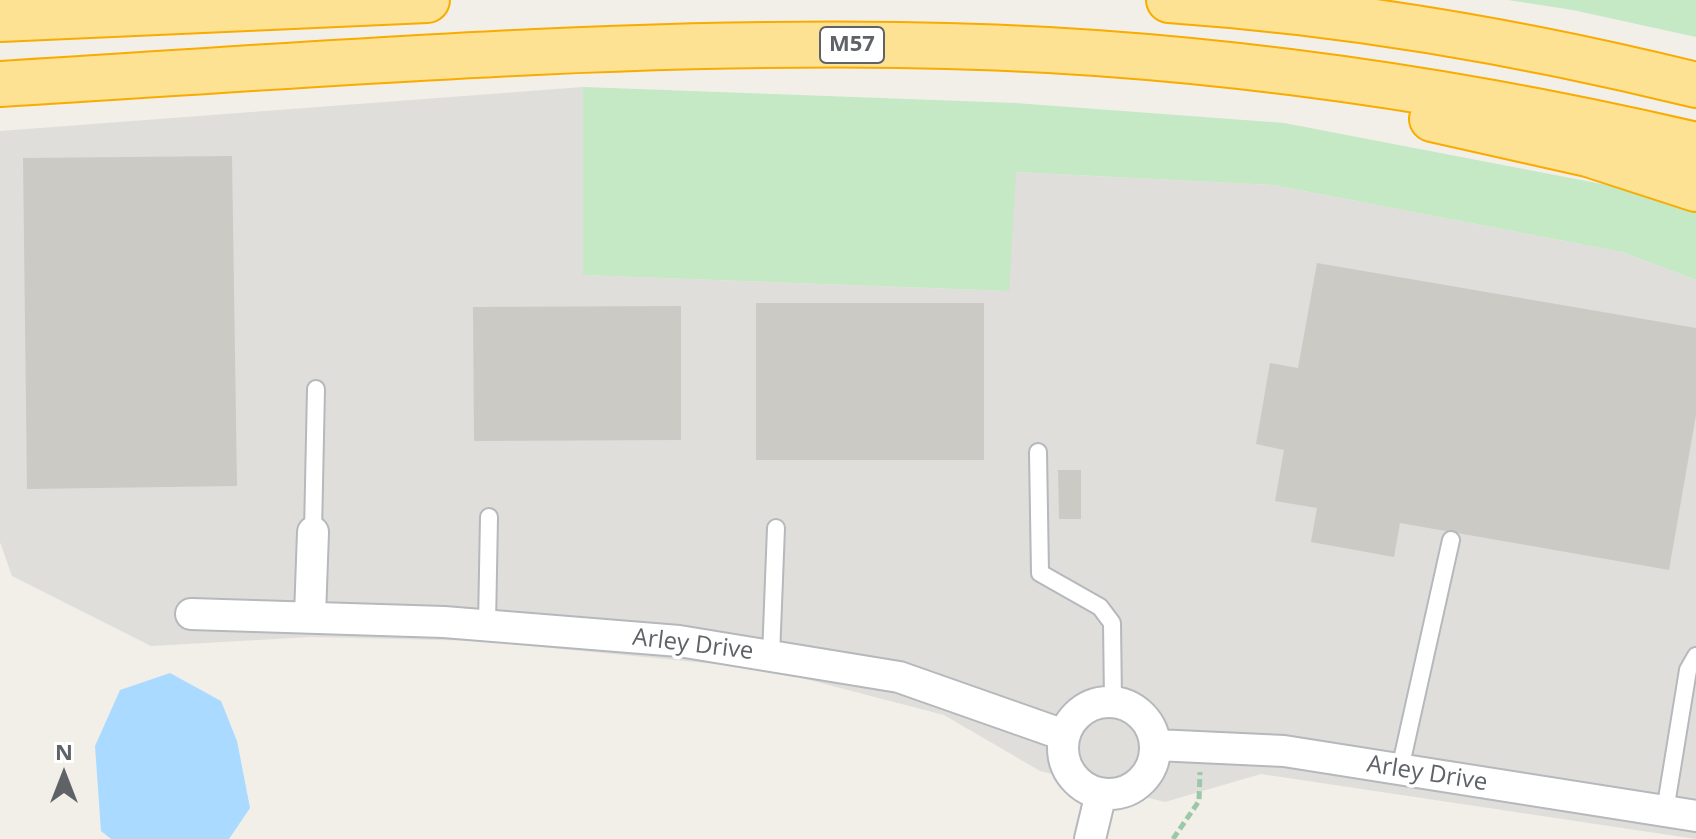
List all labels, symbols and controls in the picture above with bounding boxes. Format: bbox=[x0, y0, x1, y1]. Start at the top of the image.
road number: M57 bbox=[820, 27, 884, 63]
street label: Arley Drive bbox=[631, 623, 755, 667]
north arrow bbox=[24, 735, 104, 815]
text: N bbox=[55, 736, 73, 766]
street label: Arley Drive bbox=[1365, 750, 1489, 798]

